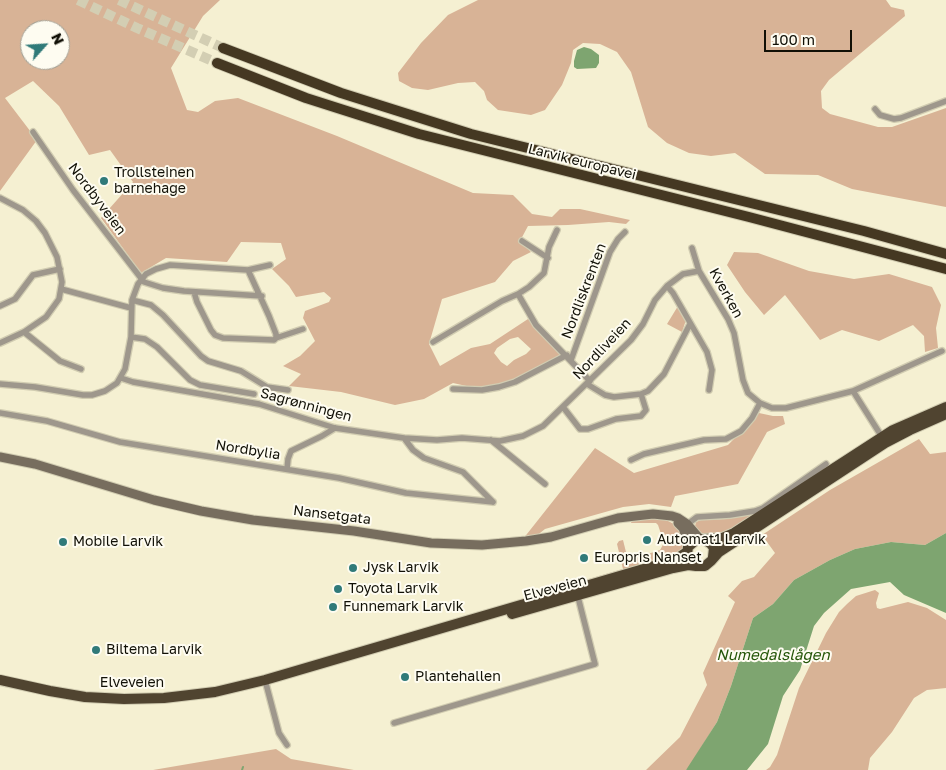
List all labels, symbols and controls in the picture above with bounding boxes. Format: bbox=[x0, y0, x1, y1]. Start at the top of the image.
north arrow bbox=[20, 20, 70, 70]
scale bar bbox=[766, 20, 854, 52]
text: N bbox=[48, 30, 68, 47]
text: 100 m bbox=[772, 30, 815, 48]
street label: Larvik europavei bbox=[526, 140, 638, 184]
street label: Nordbyveien bbox=[64, 160, 130, 238]
place label: Trollsteinen barnehage bbox=[114, 165, 194, 198]
marker: Trollsteinen barnehage bbox=[98, 175, 110, 187]
street label: Nordliskrenten bbox=[558, 241, 610, 341]
street label: Kverken bbox=[705, 265, 747, 321]
street label: Nordliveien bbox=[569, 315, 635, 383]
street label: Sagrønningen bbox=[258, 385, 354, 425]
street label: Nordbylia bbox=[214, 437, 282, 463]
street label: Nansetgata bbox=[292, 502, 372, 528]
place label: Automat1 Larvik bbox=[657, 532, 766, 548]
place label: Mobile Larvik bbox=[73, 534, 163, 550]
marker: Automat1 Larvik bbox=[641, 534, 653, 546]
marker: Mobile Larvik bbox=[57, 536, 69, 548]
place label: Europris Nanset bbox=[594, 550, 702, 566]
marker: Europris Nanset bbox=[578, 552, 590, 564]
place label: Jysk Larvik bbox=[363, 560, 439, 576]
marker: Jysk Larvik bbox=[347, 562, 359, 574]
street label: Elveveien bbox=[522, 572, 588, 604]
place label: Toyota Larvik bbox=[348, 581, 438, 597]
marker: Toyota Larvik bbox=[332, 583, 344, 595]
place label: Funnemark Larvik bbox=[343, 599, 464, 615]
marker: Funnemark Larvik bbox=[327, 601, 339, 613]
place label: Biltema Larvik bbox=[106, 642, 202, 658]
marker: Biltema Larvik bbox=[90, 644, 102, 656]
water label: Numedalslågen bbox=[716, 646, 830, 664]
place label: Plantehallen bbox=[415, 669, 501, 685]
marker: Plantehallen bbox=[399, 671, 411, 683]
street label: Elveveien bbox=[100, 675, 164, 691]

